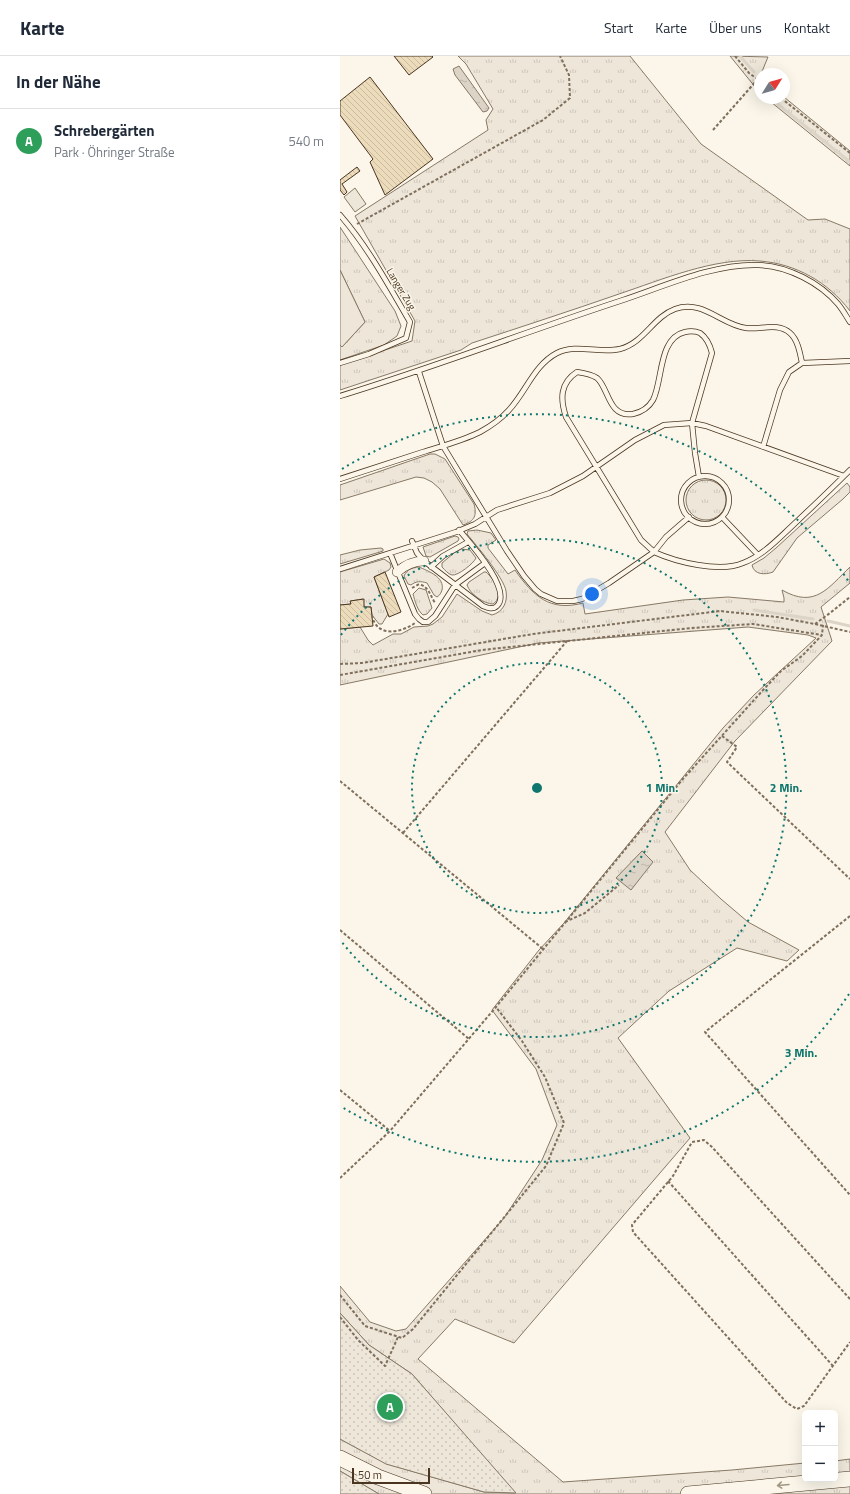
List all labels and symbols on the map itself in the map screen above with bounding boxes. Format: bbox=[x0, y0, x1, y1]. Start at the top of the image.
north arrow bbox=[754, 68, 790, 104]
street label: Langer Zug bbox=[383, 265, 419, 313]
your location bbox=[582, 584, 602, 604]
text: 1 Min. bbox=[646, 778, 678, 797]
text: 2 Min. bbox=[770, 778, 802, 797]
centre of rings bbox=[530, 781, 544, 795]
text: 3 Min. bbox=[785, 1043, 817, 1062]
pin: A bbox=[377, 1392, 403, 1422]
scale bar bbox=[352, 1466, 430, 1485]
one-way arrow bbox=[777, 1482, 790, 1489]

